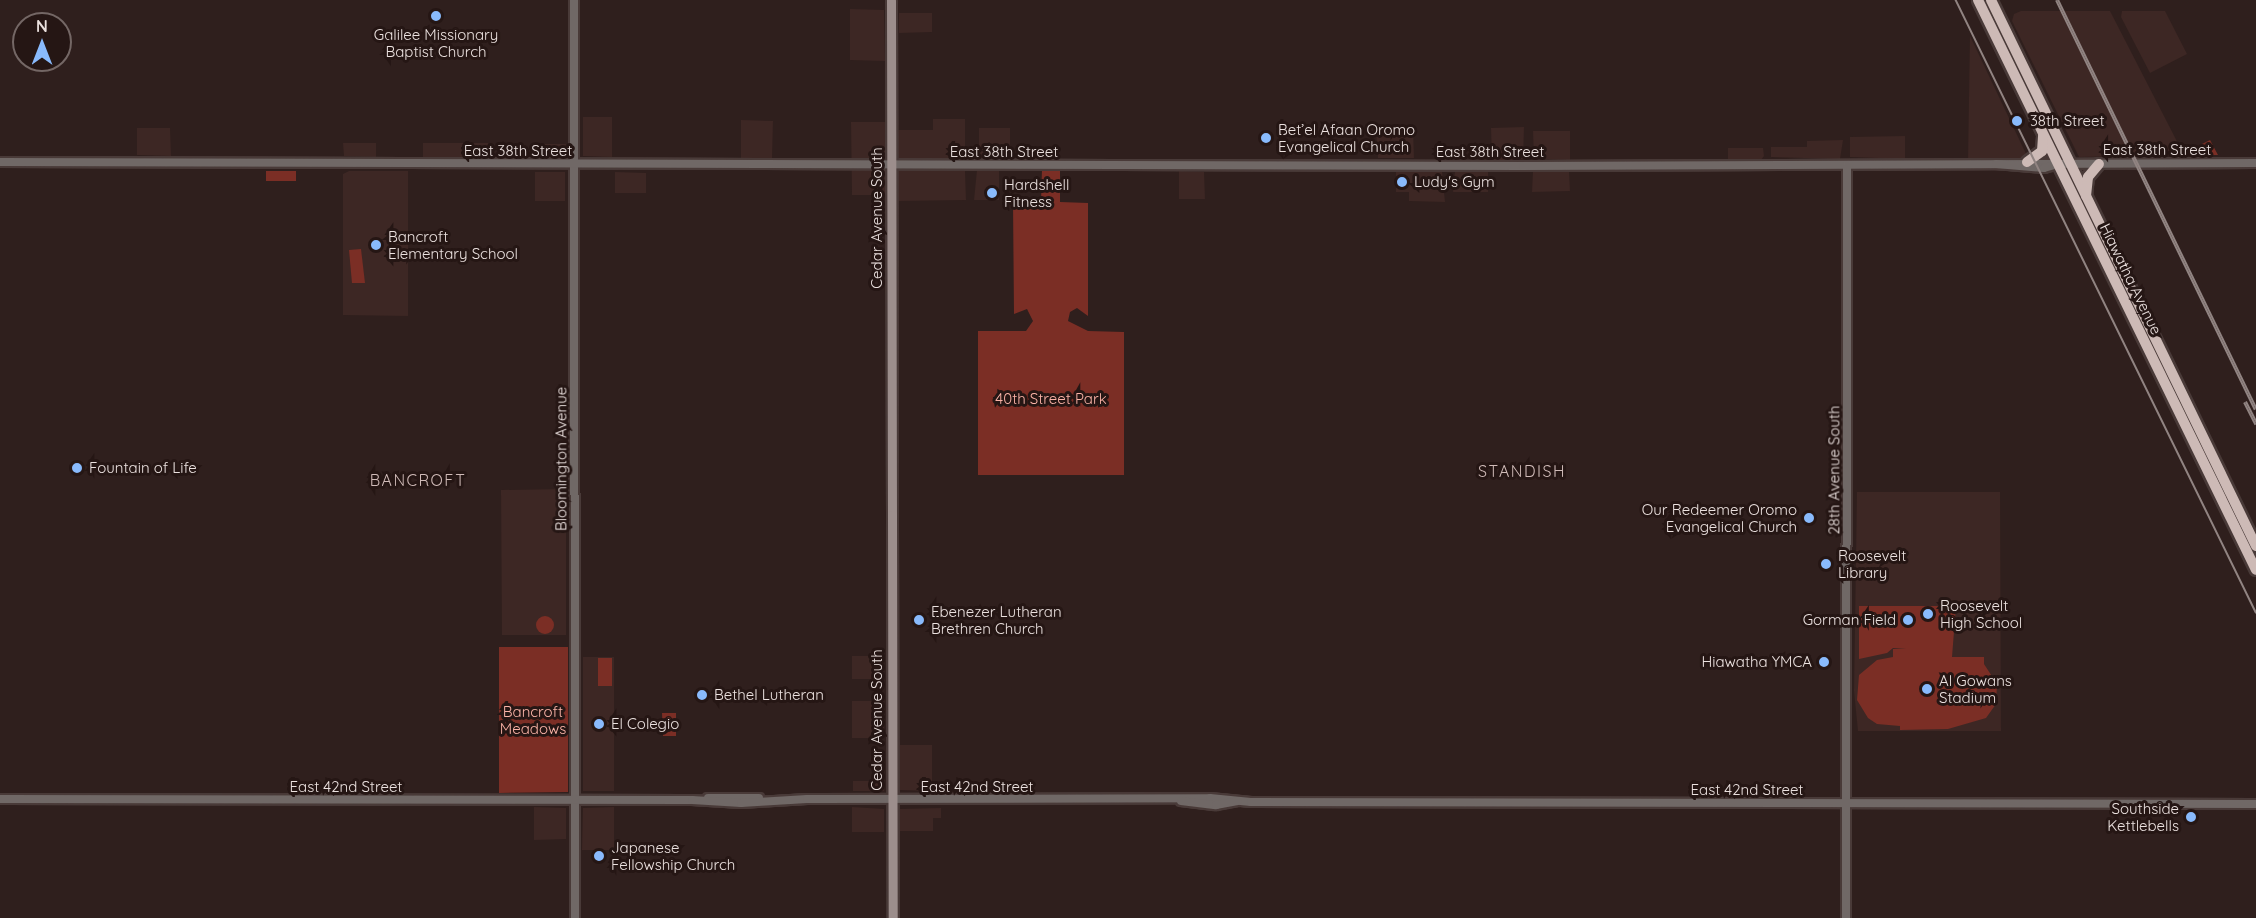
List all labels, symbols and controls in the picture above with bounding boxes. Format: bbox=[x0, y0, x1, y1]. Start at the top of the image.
marker: Galilee Missionary Baptist Church bbox=[429, 9, 443, 23]
north arrow bbox=[12, 12, 72, 72]
text: N bbox=[36, 16, 48, 36]
place label: Galilee Missionary Baptist Church bbox=[374, 25, 498, 60]
marker: 38th Street bbox=[2008, 112, 2026, 130]
place label: 38th Street bbox=[2030, 112, 2105, 130]
place label: Bet’el Afaan Oromo Evangelical Church bbox=[1278, 120, 1415, 155]
marker: Bet’el Afaan Oromo Evangelical Church bbox=[1259, 131, 1273, 145]
street label: East 38th Street bbox=[2103, 141, 2211, 159]
street label: East 38th Street bbox=[464, 142, 572, 160]
street label: East 38th Street bbox=[950, 143, 1058, 161]
street label: East 38th Street bbox=[1436, 143, 1544, 161]
street label: Cedar Avenue South bbox=[868, 147, 886, 289]
place label: Ludy's Gym bbox=[1414, 173, 1495, 191]
place label: Hardshell Fitness bbox=[1004, 175, 1069, 210]
marker: Ludy's Gym bbox=[1395, 175, 1409, 189]
marker: Hardshell Fitness bbox=[985, 186, 999, 200]
street label: Hiawatha Avenue bbox=[2096, 220, 2166, 338]
place label: Bancroft Elementary School bbox=[388, 227, 518, 262]
marker: Bancroft Elementary School bbox=[369, 238, 383, 252]
street label: Bloomington Avenue bbox=[552, 387, 570, 531]
park label: 40th Street Park bbox=[995, 390, 1107, 408]
street label: 28th Avenue South bbox=[1825, 405, 1843, 535]
place label: Fountain of Life bbox=[89, 459, 197, 477]
marker: Fountain of Life bbox=[70, 461, 84, 475]
district label: STANDISH bbox=[1478, 461, 1566, 481]
district label: BANCROFT bbox=[370, 470, 466, 490]
place label: Our Redeemer Oromo Evangelical Church bbox=[1642, 500, 1797, 535]
marker: Our Redeemer Oromo Evangelical Church bbox=[1802, 511, 1816, 525]
place label: Roosevelt Library bbox=[1838, 546, 1906, 581]
marker: Roosevelt Library bbox=[1819, 557, 1833, 571]
place label: Roosevelt High School bbox=[1940, 596, 2022, 631]
place label: Ebenezer Lutheran Brethren Church bbox=[931, 602, 1062, 637]
marker: Roosevelt High School bbox=[1921, 607, 1935, 621]
place label: Gorman Field bbox=[1803, 611, 1896, 629]
marker: Ebenezer Lutheran Brethren Church bbox=[912, 613, 926, 627]
marker: Gorman Field bbox=[1901, 613, 1915, 627]
street label: Cedar Avenue South bbox=[868, 649, 886, 791]
place label: Hiawatha YMCA bbox=[1701, 653, 1812, 671]
marker: Hiawatha YMCA bbox=[1817, 655, 1831, 669]
place label: Al Gowans Stadium bbox=[1939, 671, 2012, 706]
marker: Al Gowans Stadium bbox=[1920, 682, 1934, 696]
place label: Bethel Lutheran bbox=[714, 686, 824, 704]
marker: Bethel Lutheran bbox=[695, 688, 709, 702]
park label: Bancroft Meadows bbox=[500, 702, 566, 737]
place label: El Colegio bbox=[611, 715, 679, 733]
marker: El Colegio bbox=[592, 717, 606, 731]
street label: East 42nd Street bbox=[290, 778, 402, 796]
street label: East 42nd Street bbox=[921, 778, 1033, 796]
street label: East 42nd Street bbox=[1691, 781, 1803, 799]
place label: Southside Kettlebells bbox=[2107, 799, 2179, 834]
marker: Southside Kettlebells bbox=[2184, 810, 2198, 824]
place label: Japanese Fellowship Church bbox=[611, 838, 735, 873]
marker: Japanese Fellowship Church bbox=[592, 849, 606, 863]

